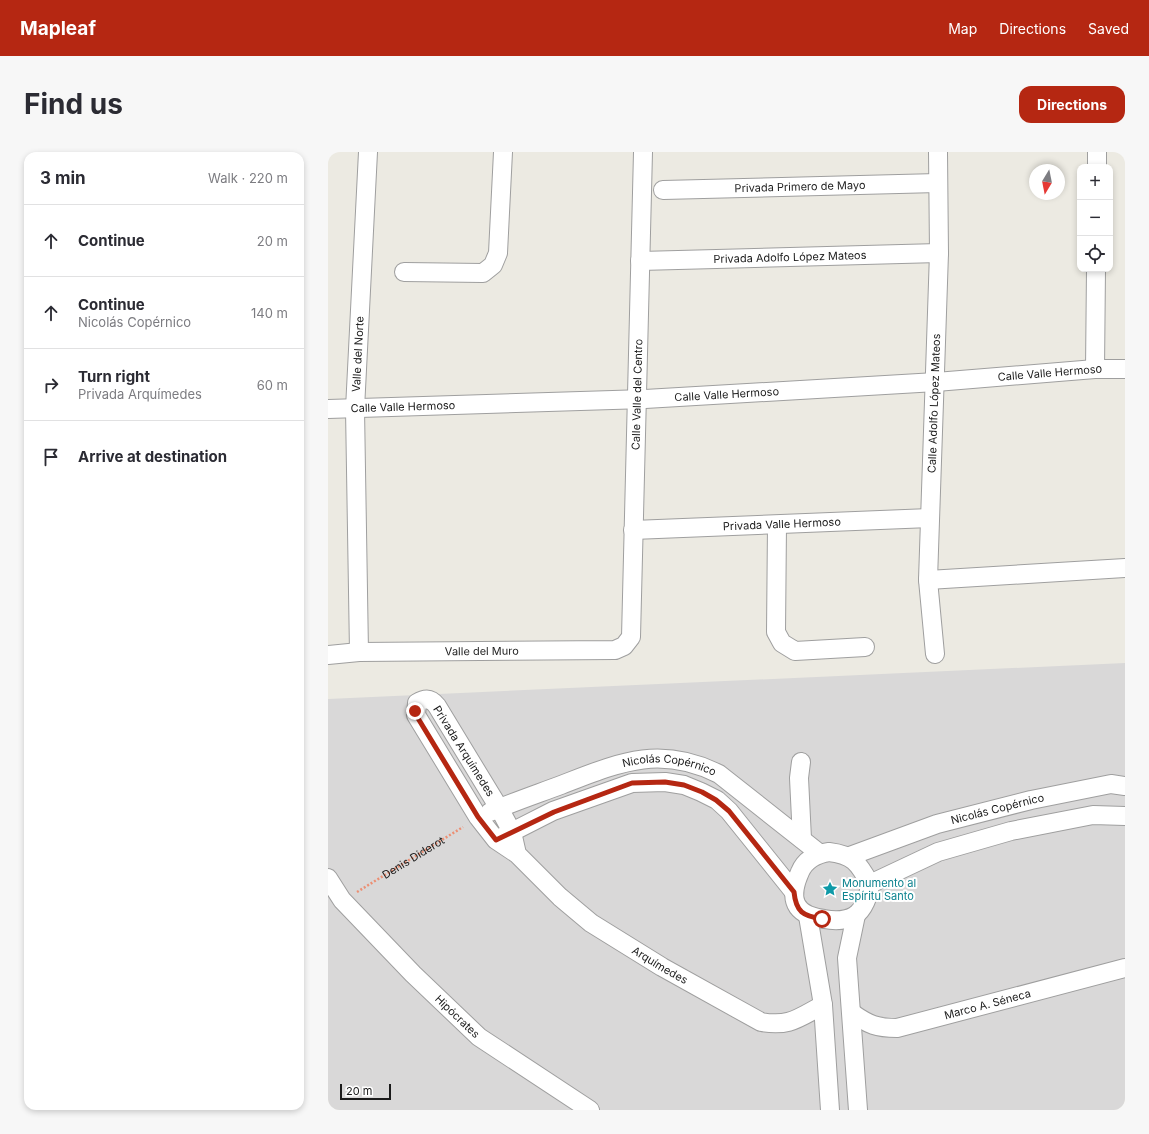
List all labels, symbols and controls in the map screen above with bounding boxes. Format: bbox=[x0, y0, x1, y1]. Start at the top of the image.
text: Mapleaf bbox=[20, 17, 96, 40]
text: Map bbox=[948, 20, 977, 37]
text: Directions bbox=[999, 20, 1066, 37]
text: Saved bbox=[1088, 20, 1129, 37]
button: Directions bbox=[1019, 86, 1125, 123]
text: Find us bbox=[24, 87, 123, 121]
north arrow bbox=[1029, 164, 1065, 200]
map controls bbox=[1077, 164, 1113, 272]
button: + bbox=[1077, 164, 1113, 200]
text: 3 min bbox=[40, 168, 86, 188]
text: Walk · 220 m bbox=[208, 170, 288, 186]
street label: Privada Primero de Mayo bbox=[734, 178, 866, 195]
button: − bbox=[1077, 200, 1113, 236]
icon: ahead bbox=[40, 230, 62, 252]
text: Continue bbox=[78, 231, 145, 250]
text: 20 m bbox=[257, 233, 288, 249]
button: locate bbox=[1077, 236, 1113, 272]
street label: Privada Adolfo López Mateos bbox=[713, 248, 867, 266]
text: Continue bbox=[78, 295, 145, 314]
icon: ahead bbox=[40, 302, 62, 324]
text: 140 m bbox=[251, 305, 288, 321]
text: Nicolás Copérnico bbox=[78, 314, 191, 330]
street label: Valle del Norte bbox=[349, 316, 367, 392]
street label: Calle Adolfo López Mateos bbox=[925, 333, 943, 473]
street label: Calle Valle del Centro bbox=[629, 338, 645, 450]
street label: Calle Valle Hermoso bbox=[997, 362, 1103, 384]
text: Turn right bbox=[78, 367, 150, 386]
icon: right bbox=[40, 374, 62, 396]
text: 60 m bbox=[257, 377, 288, 393]
street label: Calle Valle Hermoso bbox=[674, 384, 780, 404]
text: Privada Arquímedes bbox=[78, 386, 202, 402]
street label: Calle Valle Hermoso bbox=[350, 398, 456, 415]
icon: arrive bbox=[40, 446, 62, 468]
text: Arrive at destination bbox=[78, 447, 227, 466]
street label: Privada Valle Hermoso bbox=[723, 515, 842, 533]
street label: Valle del Muro bbox=[445, 644, 519, 658]
route end bbox=[406, 702, 424, 720]
street label: Privada Arquímedes bbox=[430, 703, 498, 799]
street label: Nicolás Copérnico bbox=[621, 751, 719, 779]
street label: Nicolás Copérnico bbox=[949, 790, 1046, 827]
street label: Denis Diderot bbox=[380, 833, 447, 882]
place label: Monumento al Espíritu Santo bbox=[842, 876, 916, 903]
place icon: Monumento al Espíritu Santo bbox=[821, 880, 839, 898]
route start bbox=[813, 910, 831, 928]
street label: Arquímedes bbox=[629, 943, 690, 987]
street label: Marco A. Séneca bbox=[943, 986, 1032, 1022]
street label: Hipócrates bbox=[432, 992, 483, 1041]
scale bar bbox=[340, 1082, 391, 1101]
text: 20 m bbox=[346, 1084, 372, 1098]

